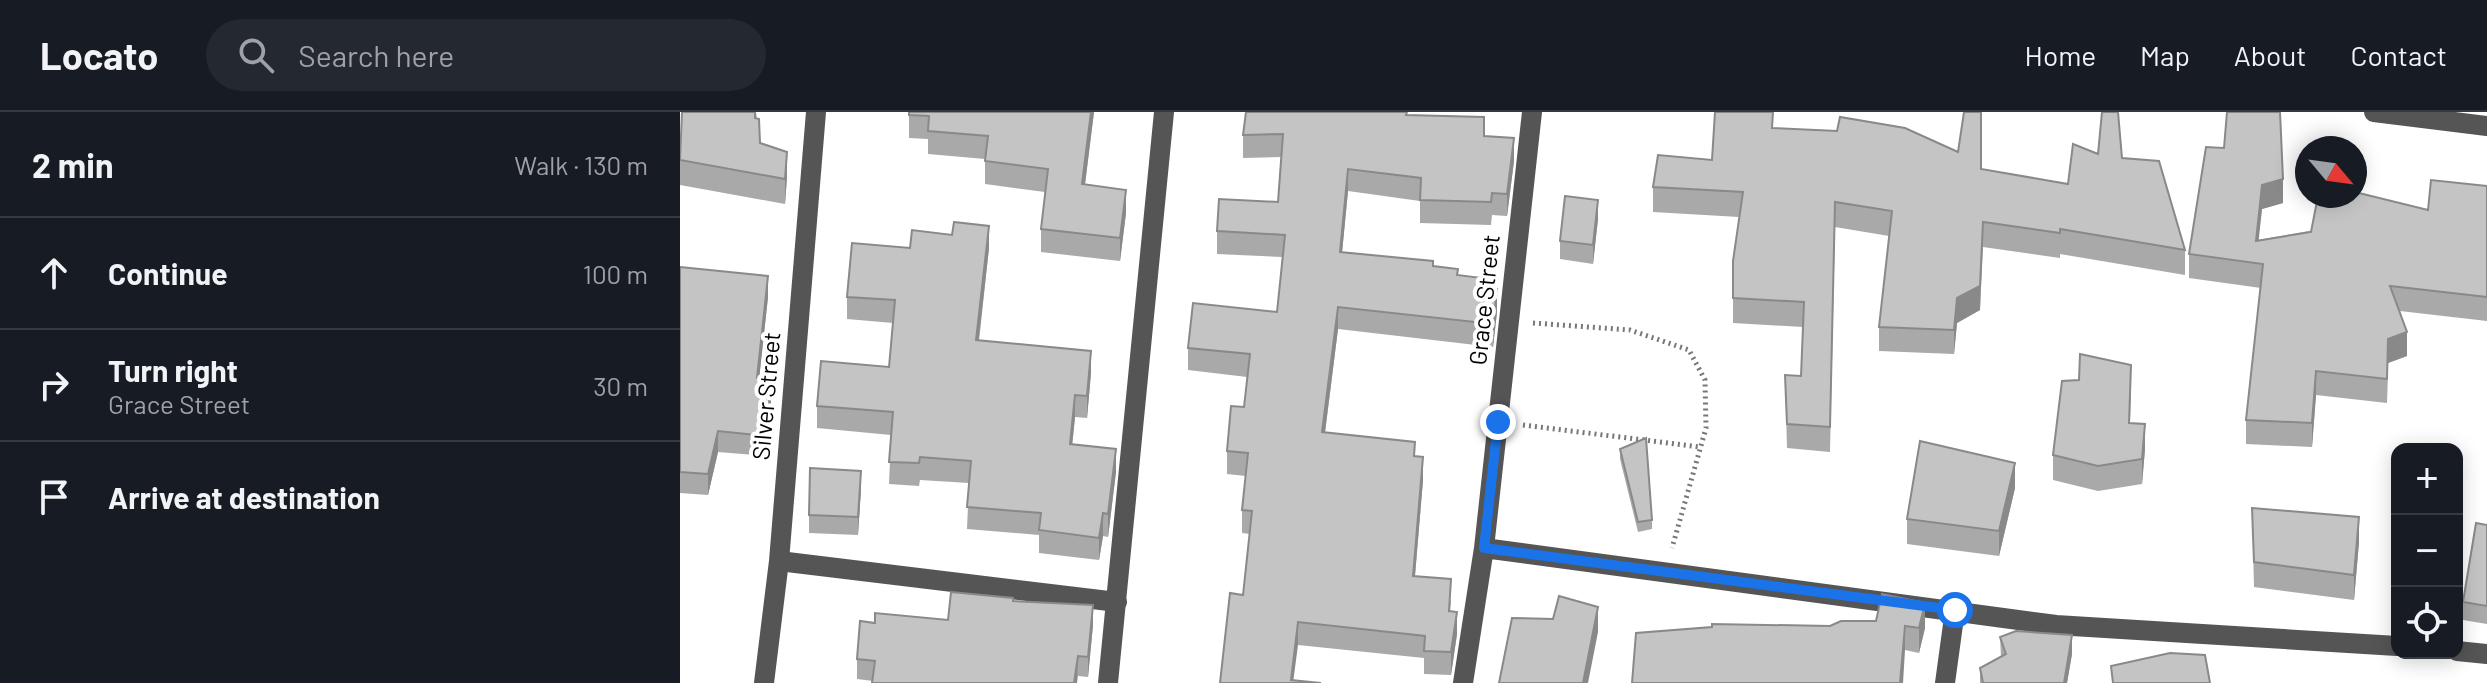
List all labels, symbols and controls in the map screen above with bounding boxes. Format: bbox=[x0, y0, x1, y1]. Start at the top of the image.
search box bbox=[206, 19, 766, 91]
text: Locato bbox=[40, 32, 158, 78]
icon: search bbox=[234, 33, 278, 77]
text: Search here bbox=[298, 37, 454, 73]
text: Home bbox=[2025, 38, 2096, 72]
text: Map bbox=[2140, 38, 2190, 72]
text: About bbox=[2234, 38, 2306, 72]
text: Contact bbox=[2350, 38, 2447, 72]
north arrow bbox=[2295, 136, 2367, 208]
text: 2 min bbox=[32, 144, 114, 185]
text: Walk · 130 m bbox=[514, 149, 648, 180]
street label: Grace Street bbox=[1462, 233, 1505, 367]
icon: ahead bbox=[32, 251, 76, 295]
text: Continue bbox=[108, 255, 228, 291]
text: 100 m bbox=[583, 258, 648, 289]
street label: Silver Street bbox=[745, 331, 786, 461]
text: Turn right bbox=[108, 352, 238, 388]
icon: right bbox=[32, 363, 76, 407]
text: 30 m bbox=[593, 370, 648, 401]
text: Grace Street bbox=[108, 388, 250, 419]
route end bbox=[1480, 404, 1516, 440]
map controls bbox=[2391, 443, 2463, 659]
button: + bbox=[2391, 443, 2463, 515]
icon: arrive bbox=[32, 475, 76, 519]
text: Arrive at destination bbox=[108, 479, 380, 515]
button: − bbox=[2391, 515, 2463, 587]
button: locate bbox=[2391, 587, 2463, 659]
route start bbox=[1937, 592, 1973, 628]

